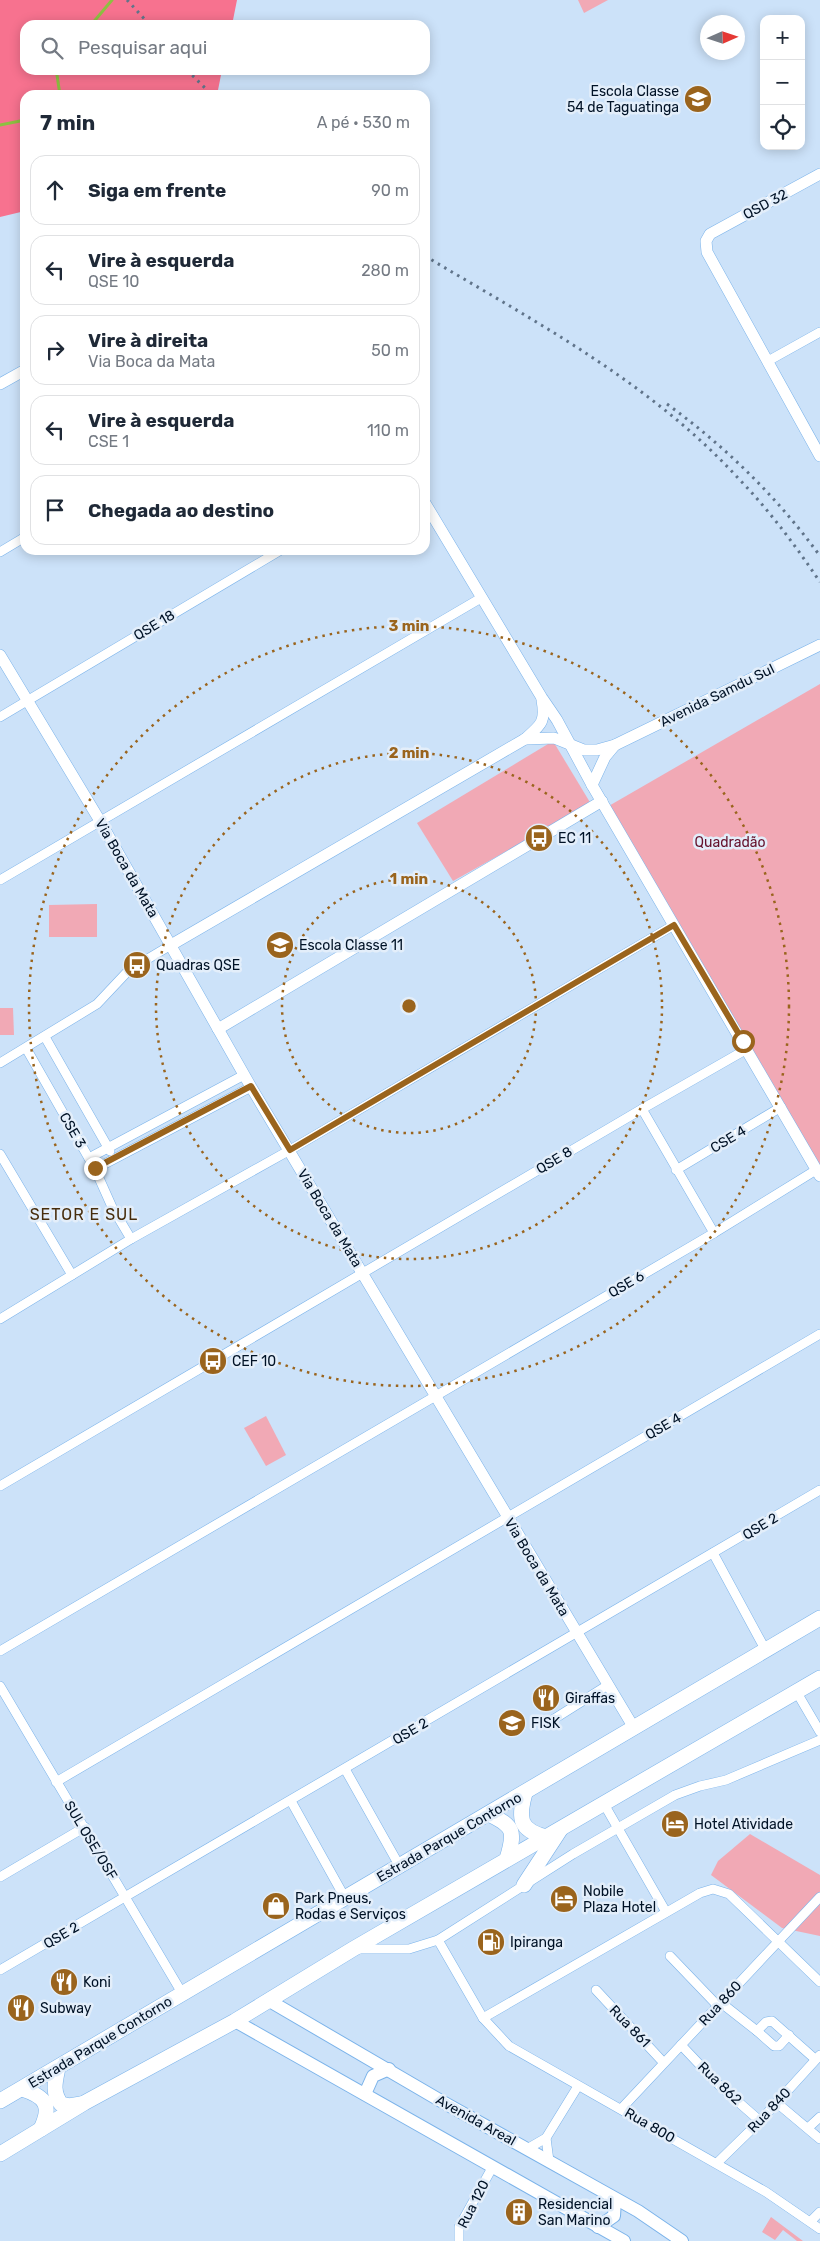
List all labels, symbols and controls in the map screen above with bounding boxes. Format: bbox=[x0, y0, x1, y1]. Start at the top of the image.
north arrow bbox=[700, 15, 745, 60]
map controls bbox=[760, 15, 805, 150]
button: + bbox=[760, 15, 805, 60]
search box bbox=[20, 20, 430, 75]
icon: search bbox=[38, 34, 66, 62]
text: Pesquisar aqui bbox=[78, 36, 207, 59]
button: − bbox=[760, 60, 805, 105]
place label: Escola Classe 54 de Taguatinga bbox=[567, 83, 679, 116]
school or university icon: Escola Classe 54 de Taguatinga bbox=[683, 84, 713, 114]
button: locate bbox=[760, 105, 805, 150]
text: 7 min bbox=[40, 110, 95, 135]
text: A pé · 530 m bbox=[317, 113, 410, 132]
icon: ahead bbox=[41, 176, 69, 204]
text: Siga em frente bbox=[88, 179, 226, 202]
text: 90 m bbox=[371, 181, 409, 200]
street label: QSD 32 bbox=[740, 186, 790, 223]
text: Vire à esquerda bbox=[88, 249, 235, 272]
icon: left bbox=[41, 256, 69, 284]
text: 280 m bbox=[361, 261, 409, 280]
text: QSE 10 bbox=[88, 272, 139, 291]
text: Vire à direita bbox=[88, 329, 208, 352]
icon: right bbox=[41, 336, 69, 364]
text: 50 m bbox=[371, 341, 409, 360]
text: Via Boca da Mata bbox=[88, 352, 215, 371]
text: Vire à esquerda bbox=[88, 409, 235, 432]
icon: left bbox=[41, 416, 69, 444]
text: 110 m bbox=[367, 421, 409, 440]
text: CSE 1 bbox=[88, 432, 129, 451]
icon: arrive bbox=[41, 496, 69, 524]
text: Chegada ao destino bbox=[88, 499, 274, 522]
street label: QSE 18 bbox=[131, 607, 178, 644]
text: 3 min bbox=[389, 617, 429, 635]
street label: Avenida Samdu Sul bbox=[657, 660, 777, 731]
text: 2 min bbox=[389, 744, 429, 762]
street label: Via Boca da Mata bbox=[91, 816, 162, 921]
bus stop icon: EC 11 bbox=[524, 823, 554, 853]
place label: EC 11 bbox=[558, 830, 591, 847]
park label: Quadradão bbox=[695, 834, 766, 851]
text: 1 min bbox=[390, 870, 428, 888]
school or university icon: Escola Classe 11 bbox=[265, 930, 295, 960]
place label: Escola Classe 11 bbox=[299, 937, 403, 954]
bus stop icon: Quadras QSE bbox=[122, 950, 152, 980]
place label: Quadras QSE bbox=[156, 957, 240, 974]
centre of rings bbox=[400, 997, 418, 1015]
route start bbox=[732, 1030, 755, 1053]
street label: CSE 3 bbox=[56, 1109, 90, 1151]
street label: CSE 4 bbox=[707, 1122, 749, 1157]
street label: QSE 8 bbox=[533, 1143, 575, 1178]
route end bbox=[84, 1157, 107, 1180]
street label: Via Boca da Mata bbox=[294, 1166, 366, 1270]
district label: SETOR E SUL bbox=[30, 1205, 138, 1224]
street label: QSE 6 bbox=[605, 1267, 647, 1301]
bus stop icon: CEF 10 bbox=[198, 1346, 228, 1376]
place label: CEF 10 bbox=[232, 1353, 276, 1370]
street label: QSE 4 bbox=[642, 1409, 685, 1443]
street label: QSE 2 bbox=[739, 1509, 781, 1544]
street label: Via Boca da Mata bbox=[501, 1515, 573, 1619]
restaurant icon: Giraffas bbox=[531, 1683, 561, 1713]
place label: Giraffas bbox=[565, 1690, 615, 1707]
school or university icon: FISK bbox=[497, 1708, 527, 1738]
street label: QSE 2 bbox=[389, 1714, 431, 1748]
place label: FISK bbox=[531, 1715, 561, 1732]
street label: Estrada Parque Contorno bbox=[374, 1789, 525, 1886]
street label: SUL OSE/OSF bbox=[60, 1798, 121, 1883]
hotel icon: Hotel Atividade bbox=[660, 1809, 690, 1839]
place label: Hotel Atividade bbox=[694, 1816, 793, 1833]
place label: Nobile Plaza Hotel bbox=[583, 1883, 656, 1916]
hotel icon: Nobile Plaza Hotel bbox=[549, 1884, 579, 1914]
place label: Park Pneus, Rodas e Serviços bbox=[295, 1890, 406, 1923]
shop icon: Park Pneus, Rodas e Serviços bbox=[261, 1891, 291, 1921]
street label: QSE 2 bbox=[40, 1918, 82, 1952]
fuel station icon: Ipiranga bbox=[476, 1927, 506, 1957]
place label: Ipiranga bbox=[510, 1934, 563, 1951]
restaurant icon: Koni bbox=[49, 1967, 79, 1997]
place label: Koni bbox=[83, 1974, 111, 1991]
street label: Rua 860 bbox=[695, 1977, 745, 2029]
restaurant icon: Subway bbox=[6, 1993, 36, 2023]
street label: Estrada Parque Contorno bbox=[25, 1993, 175, 2092]
place label: Subway bbox=[40, 2000, 92, 2017]
street label: Rua 861 bbox=[606, 2002, 654, 2051]
street label: Rua 862 bbox=[694, 2058, 745, 2108]
street label: Rua 840 bbox=[744, 2084, 794, 2136]
street label: Avenida Areal bbox=[433, 2091, 519, 2149]
street label: Rua 800 bbox=[621, 2104, 678, 2147]
street label: Rua 120 bbox=[454, 2177, 493, 2231]
place label: Residencial San Marino bbox=[538, 2196, 612, 2229]
building icon: Residencial San Marino bbox=[504, 2197, 534, 2227]

